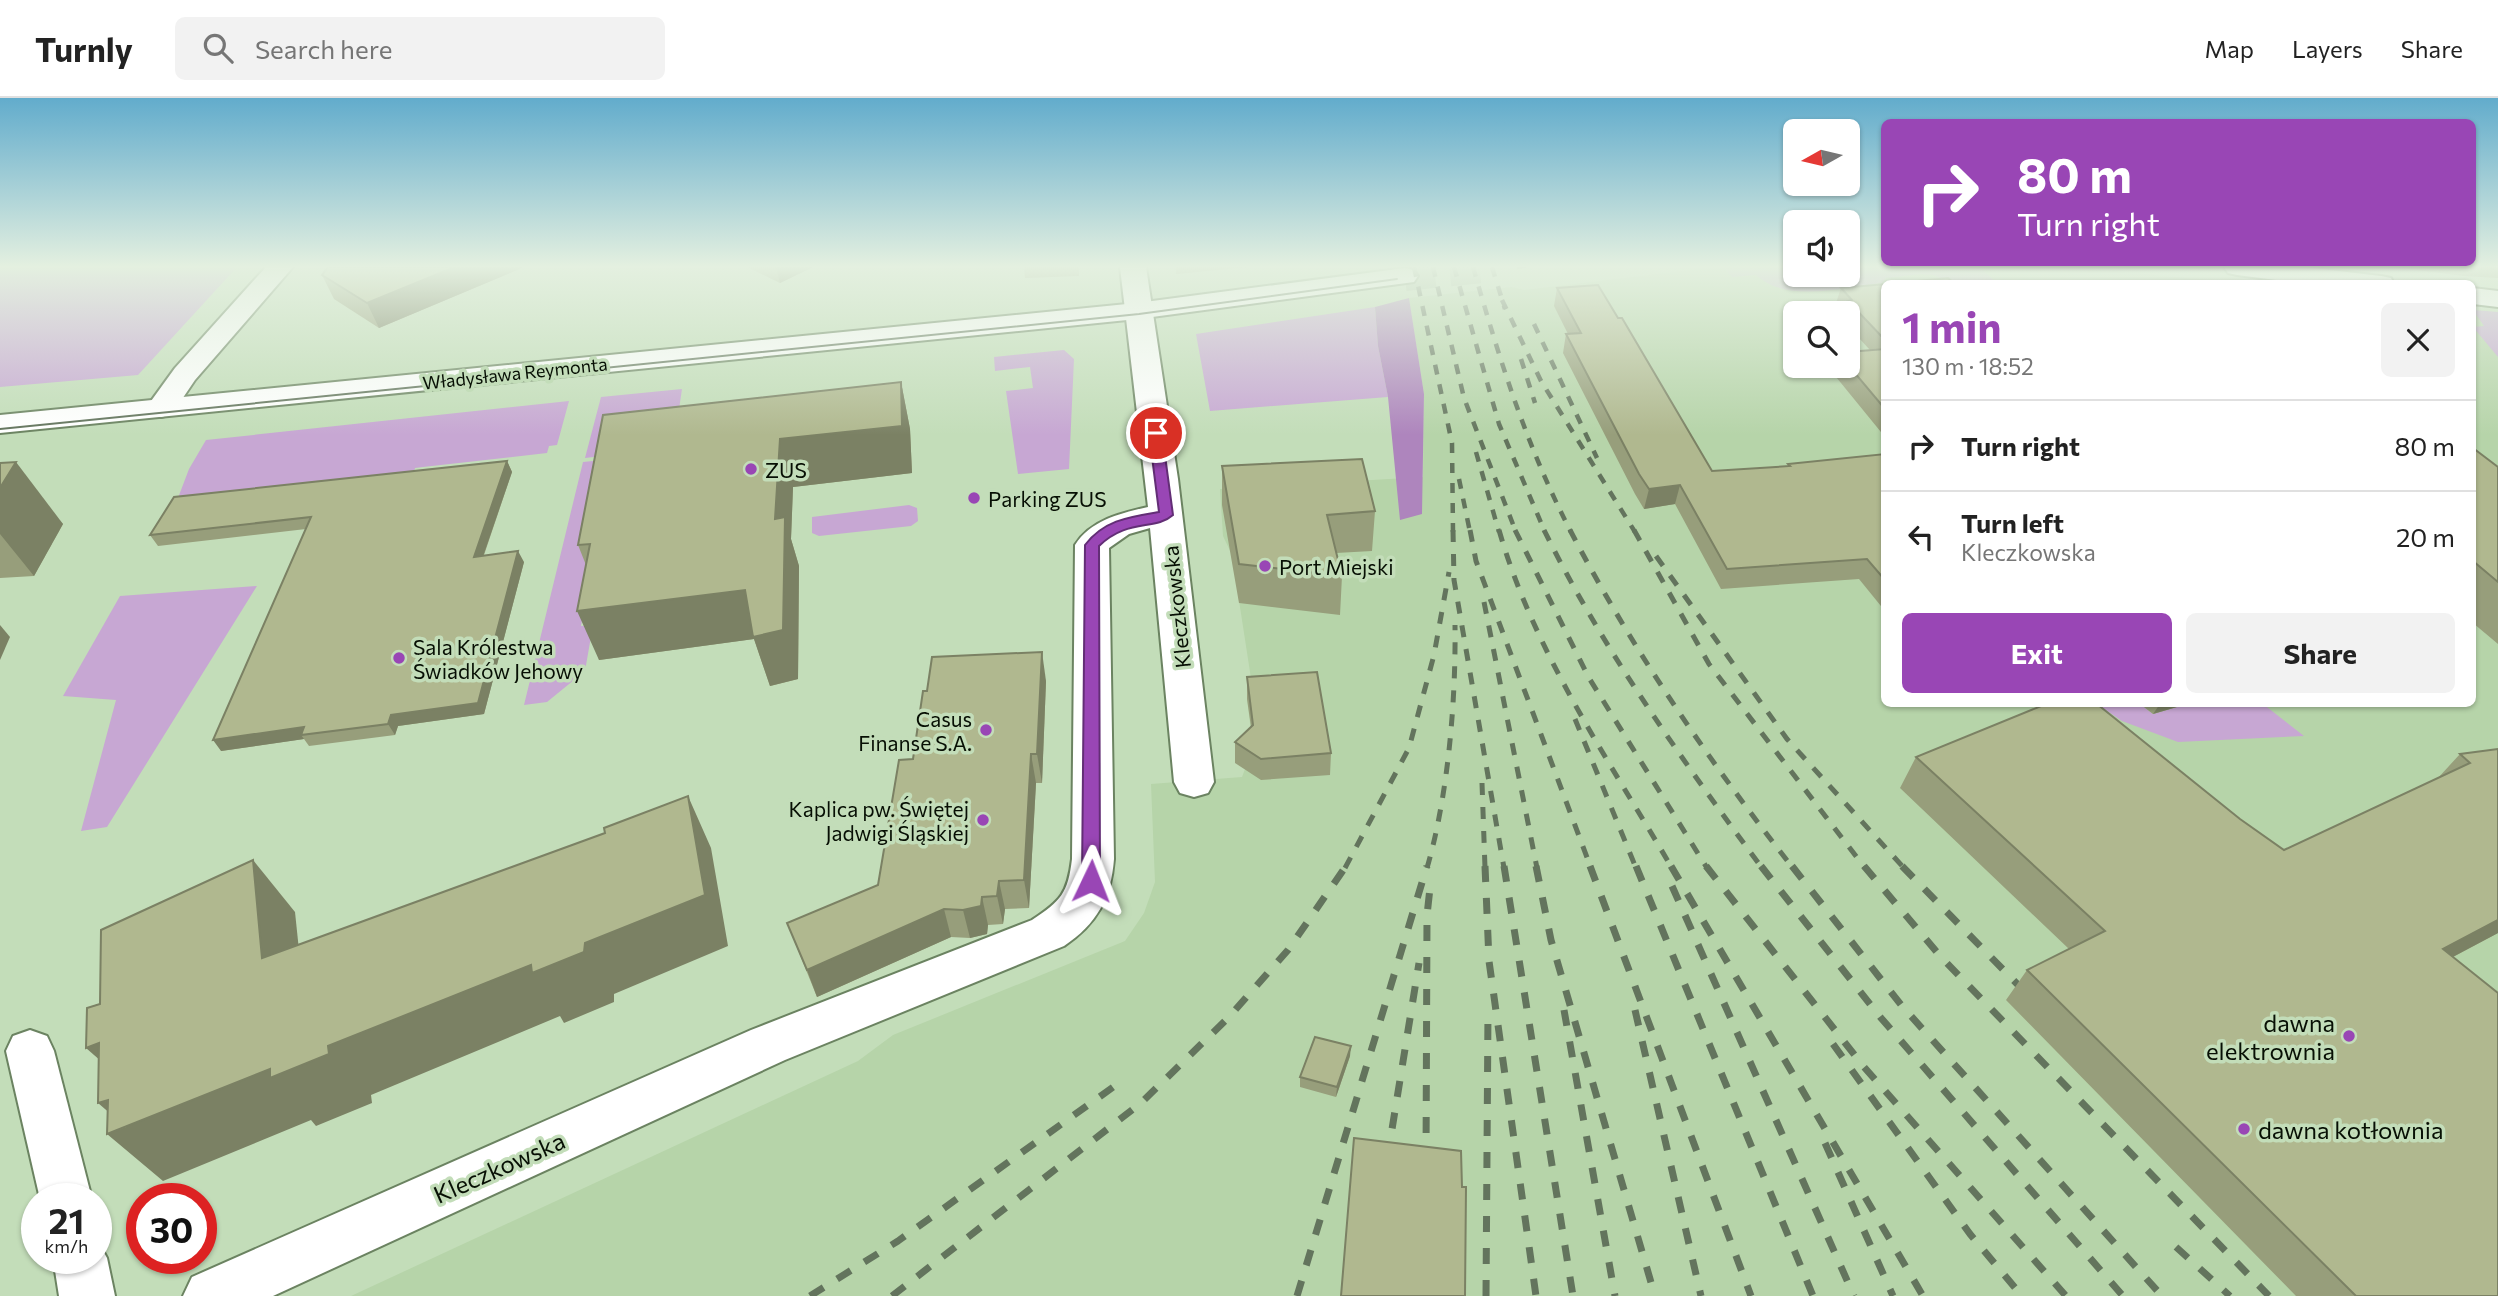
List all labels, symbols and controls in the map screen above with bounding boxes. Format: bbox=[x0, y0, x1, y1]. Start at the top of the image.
search box bbox=[175, 17, 665, 80]
text: Turnly bbox=[35, 28, 133, 69]
icon: search bbox=[199, 29, 237, 67]
text: Search here bbox=[255, 33, 392, 64]
text: Map bbox=[2205, 34, 2254, 63]
text: Layers bbox=[2292, 34, 2363, 63]
text: Share bbox=[2401, 34, 2463, 63]
north arrow bbox=[1783, 119, 1860, 196]
map controls bbox=[1783, 119, 1860, 378]
text: 80 m bbox=[2017, 143, 2132, 203]
icon: right bbox=[1902, 147, 1993, 238]
text: Turn right bbox=[2017, 203, 2160, 243]
button: sound bbox=[1783, 210, 1860, 287]
text: 1 min bbox=[1902, 300, 2002, 352]
button: search bbox=[1783, 301, 1860, 378]
button: close bbox=[2381, 303, 2455, 377]
street label: Władysława Reymonta bbox=[421, 352, 609, 394]
text: 130 m · 18:52 bbox=[1902, 352, 2034, 380]
pin bbox=[1126, 403, 1186, 463]
icon: arrive bbox=[1137, 414, 1175, 452]
icon: right bbox=[1902, 427, 1940, 465]
text: Turn right bbox=[1961, 430, 2080, 461]
text: 80 m bbox=[2395, 430, 2455, 461]
place label: ZUS bbox=[765, 457, 807, 482]
marker: ZUS bbox=[743, 461, 759, 477]
place label: Parking ZUS bbox=[988, 486, 1107, 511]
marker: Parking ZUS bbox=[966, 490, 982, 506]
text: Turn left bbox=[1961, 507, 2064, 538]
icon: left bbox=[1902, 518, 1940, 556]
text: 20 m bbox=[2396, 521, 2455, 552]
text: Kleczkowska bbox=[1961, 538, 2096, 566]
street label: Kleczkowska bbox=[1157, 544, 1195, 670]
place label: Port Miejski bbox=[1279, 554, 1394, 579]
marker: Port Miejski bbox=[1257, 558, 1273, 574]
button: Exit bbox=[1902, 613, 2172, 693]
button: Share bbox=[2186, 613, 2455, 693]
place label: Sala Królestwa Świadków Jehowy bbox=[413, 634, 583, 683]
marker: Sala Królestwa Świadków Jehowy bbox=[391, 650, 407, 666]
place label: Casus Finanse S.A. bbox=[858, 706, 972, 755]
marker: Casus Finanse S.A. bbox=[978, 722, 994, 738]
place label: Kaplica pw. Świętej Jadwigi Śląskiej bbox=[789, 796, 969, 845]
marker: Kaplica pw. Świętej Jadwigi Śląskiej bbox=[975, 812, 991, 828]
position arrow bbox=[1054, 844, 1128, 918]
place label: dawna elektrownia bbox=[2206, 1008, 2335, 1065]
marker: dawna elektrownia bbox=[2341, 1028, 2357, 1044]
place label: dawna kotłownia bbox=[2258, 1115, 2444, 1144]
marker: dawna kotłownia bbox=[2236, 1121, 2252, 1137]
street label: Kleczkowska bbox=[429, 1125, 569, 1209]
speed limit sign: 30 bbox=[126, 1183, 217, 1274]
text: 21 bbox=[49, 1198, 84, 1241]
text: km/h bbox=[45, 1235, 88, 1257]

